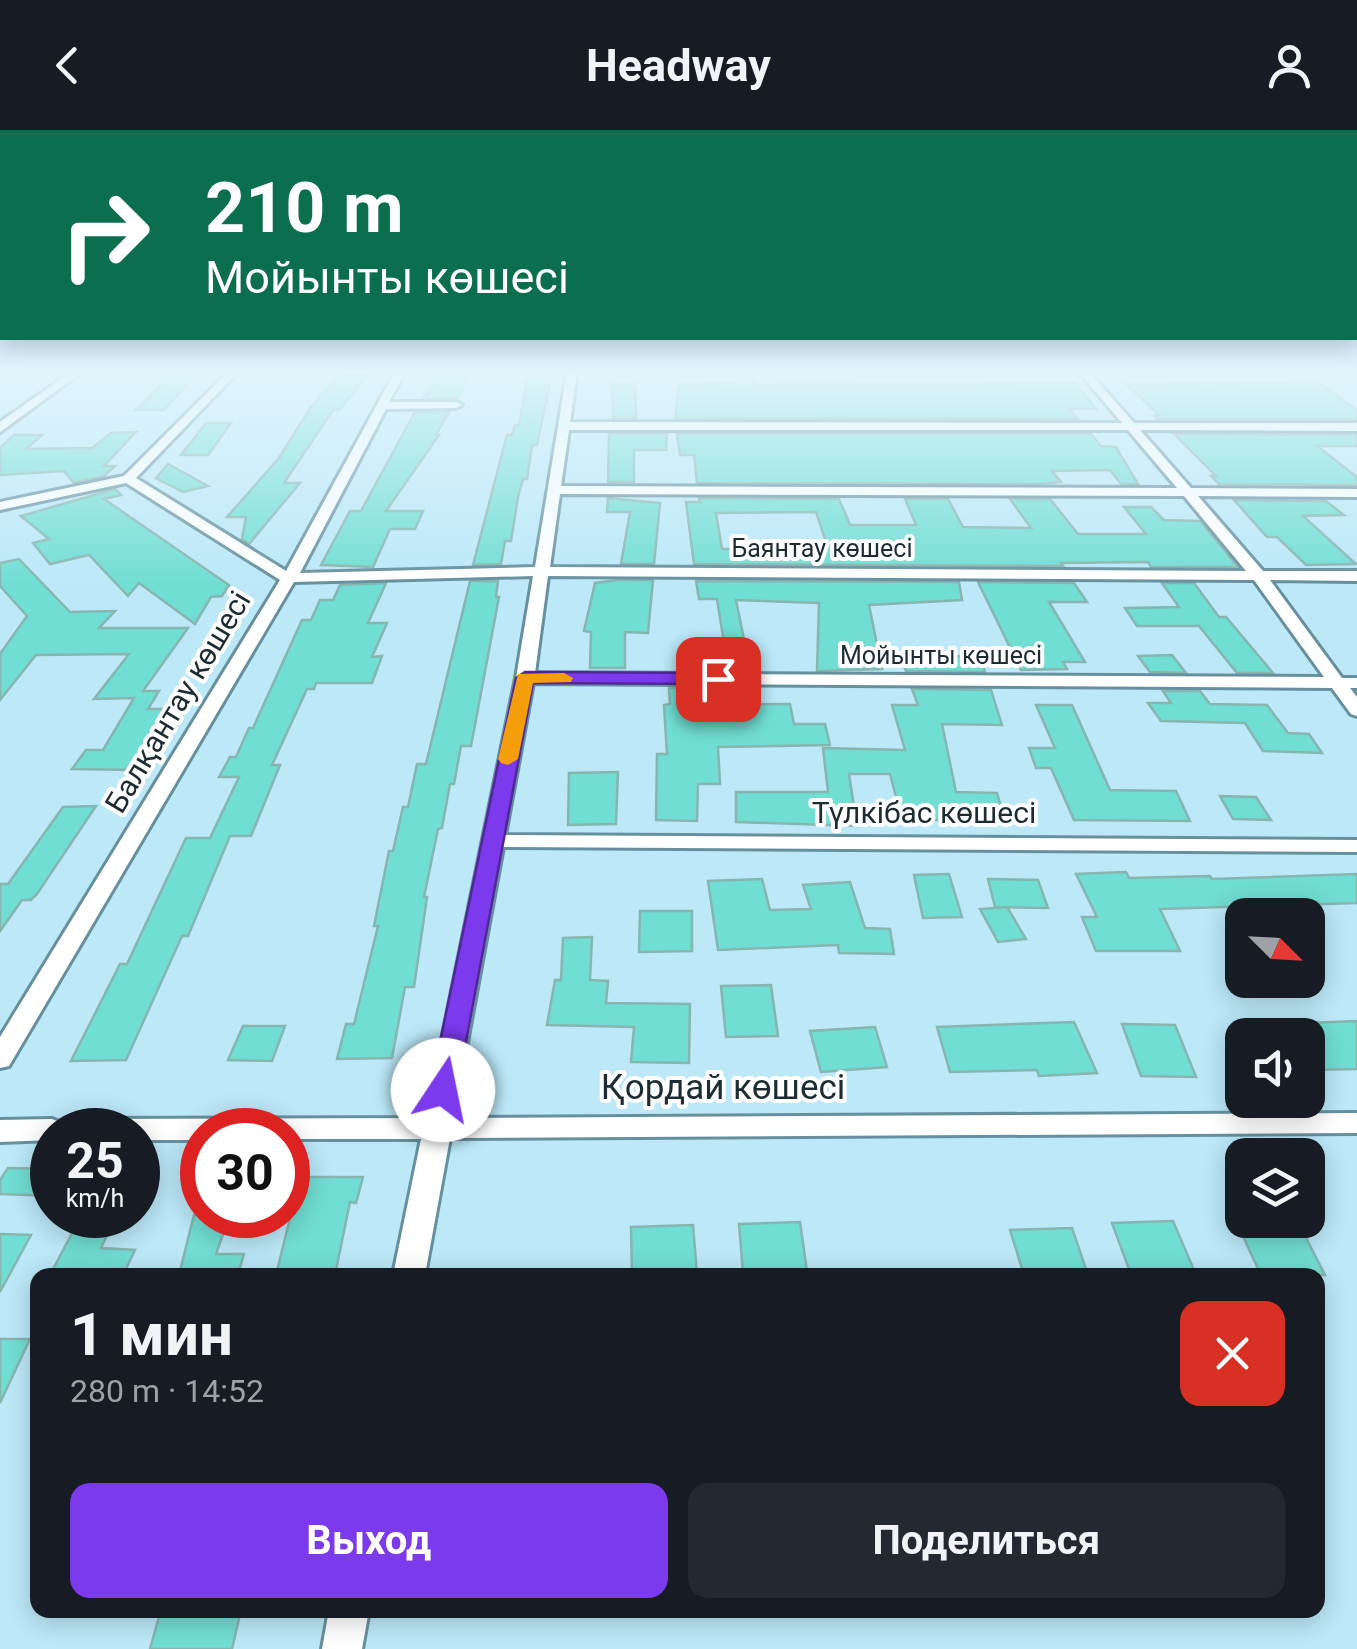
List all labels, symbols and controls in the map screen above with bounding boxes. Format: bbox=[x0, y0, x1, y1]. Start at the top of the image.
icon: back bbox=[40, 38, 95, 93]
icon: person bbox=[1262, 38, 1317, 93]
text: Headway bbox=[586, 39, 771, 92]
text: 210 m bbox=[205, 167, 404, 249]
icon: right bbox=[40, 170, 170, 300]
text: Мойынты көшесі bbox=[205, 251, 569, 304]
street label: Баянтау көшесі bbox=[732, 534, 912, 563]
street label: Балқантау көшесі bbox=[98, 585, 257, 819]
pin bbox=[676, 637, 761, 722]
street label: Мойынты көшесі bbox=[840, 641, 1042, 670]
icon: arrive bbox=[691, 652, 746, 707]
street label: Түлкібас көшесі bbox=[812, 795, 1036, 830]
north arrow bbox=[1225, 898, 1325, 998]
map controls bbox=[1225, 898, 1325, 1238]
button: sound bbox=[1225, 1018, 1325, 1118]
position arrow bbox=[391, 1038, 495, 1142]
street label: Қордай көшесі bbox=[601, 1067, 845, 1108]
speed limit sign: 30 bbox=[180, 1108, 310, 1238]
text: 25 bbox=[66, 1132, 124, 1190]
button: layers bbox=[1225, 1138, 1325, 1238]
text: km/h bbox=[66, 1184, 124, 1213]
text: 1 мин bbox=[70, 1299, 233, 1370]
button: close bbox=[1180, 1301, 1285, 1406]
text: 280 m · 14:52 bbox=[70, 1372, 264, 1410]
button: Выход bbox=[70, 1483, 668, 1598]
button: Поделиться bbox=[688, 1483, 1285, 1598]

